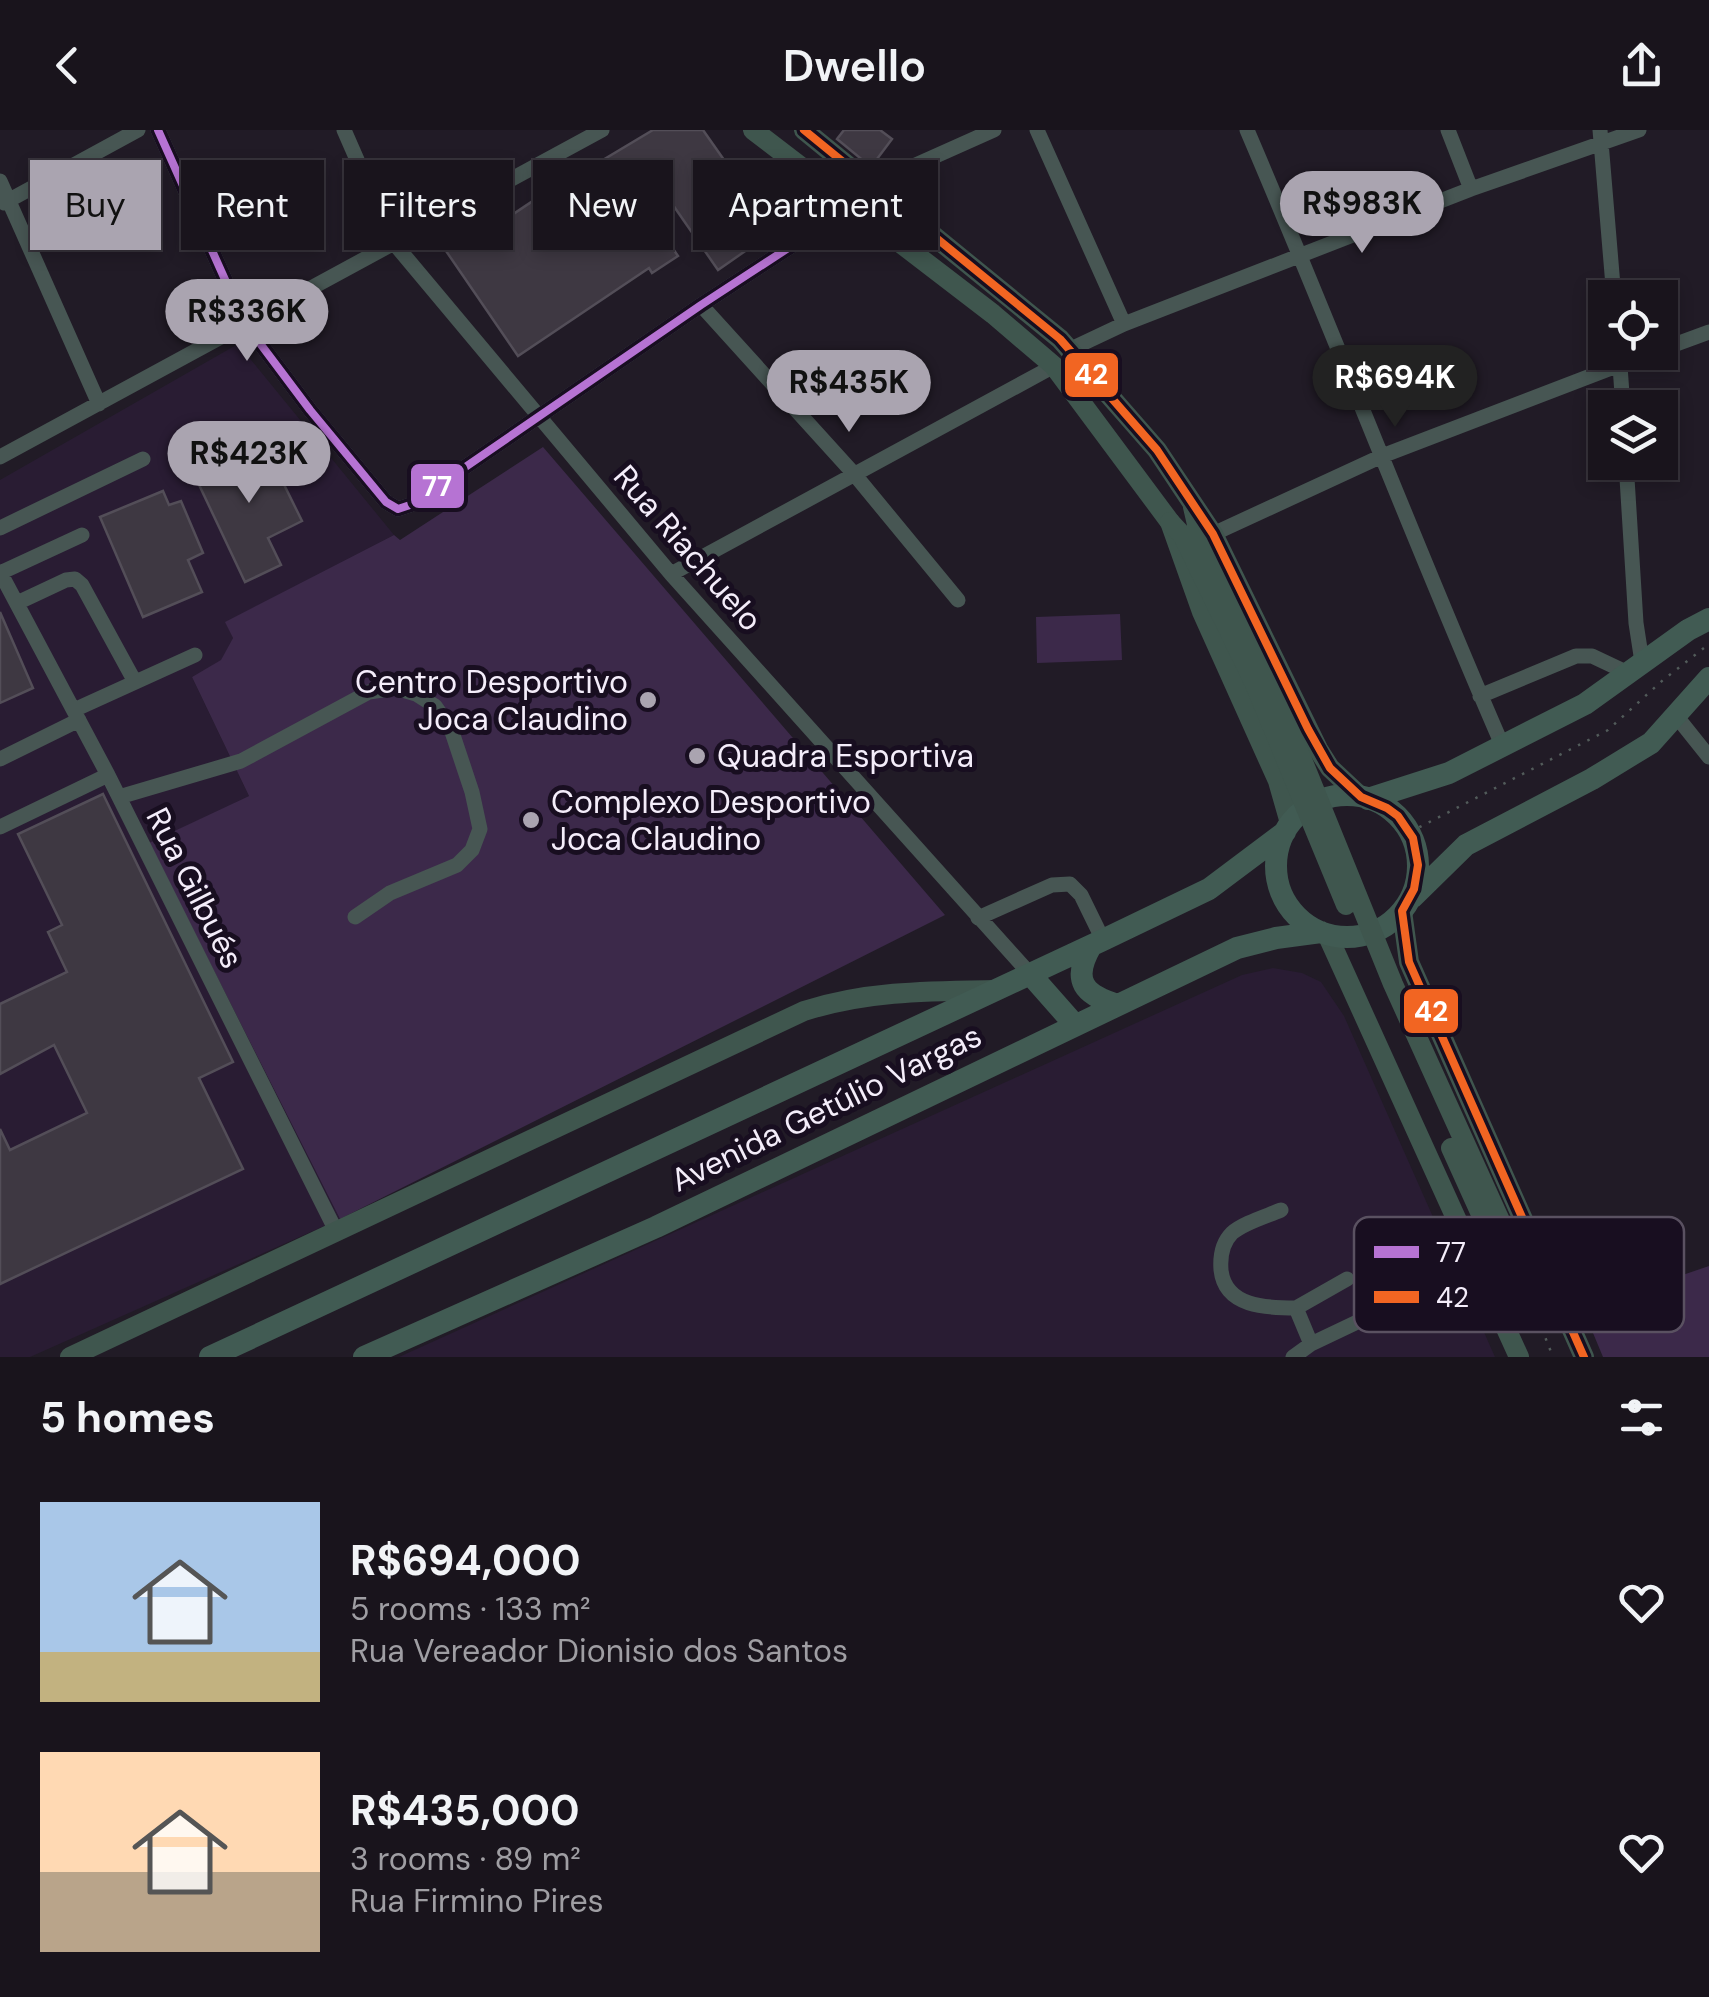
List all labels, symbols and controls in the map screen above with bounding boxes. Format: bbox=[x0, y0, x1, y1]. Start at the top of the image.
text: Dwello bbox=[783, 36, 926, 95]
icon: back bbox=[40, 38, 95, 93]
icon: share bbox=[1614, 38, 1669, 93]
chip: Buy bbox=[30, 160, 161, 250]
chip: Rent bbox=[181, 160, 324, 250]
chip: Filters bbox=[344, 160, 513, 250]
chip: New bbox=[533, 160, 673, 250]
chip: Apartment bbox=[693, 160, 938, 250]
pin: R$983K bbox=[1281, 171, 1443, 256]
text: R$983K bbox=[1302, 182, 1422, 224]
pin: R$336K bbox=[166, 279, 328, 364]
map controls bbox=[1588, 280, 1678, 480]
button: locate bbox=[1588, 280, 1678, 370]
text: R$336K bbox=[187, 290, 307, 332]
pin: R$694K bbox=[1314, 345, 1476, 430]
pin: R$435K bbox=[768, 350, 930, 435]
line badge: 42 bbox=[1063, 351, 1120, 399]
text: 42 bbox=[1074, 356, 1108, 393]
text: R$694K bbox=[1334, 356, 1456, 398]
text: R$435K bbox=[789, 361, 909, 403]
button: layers bbox=[1588, 390, 1678, 480]
pin: R$423K bbox=[168, 421, 330, 506]
text: R$423K bbox=[190, 432, 308, 474]
street label: Rua Riachuelo bbox=[604, 456, 772, 640]
line badge: 77 bbox=[409, 462, 466, 510]
text: 77 bbox=[422, 468, 452, 505]
place label: Centro Desportivo Joca Claudino bbox=[355, 661, 628, 740]
marker: Centro Desportivo Joca Claudino bbox=[637, 689, 659, 711]
place label: Quadra Esportiva bbox=[717, 735, 974, 777]
marker: Quadra Esportiva bbox=[686, 745, 708, 767]
place label: Complexo Desportivo Joca Claudino bbox=[551, 781, 871, 860]
street label: Rua Gilbués bbox=[137, 801, 253, 975]
marker: Complexo Desportivo Joca Claudino bbox=[520, 809, 542, 831]
line badge: 42 bbox=[1402, 987, 1460, 1035]
text: 42 bbox=[1414, 993, 1448, 1030]
street label: Avenida Getúlio Vargas bbox=[664, 1014, 988, 1202]
legend bbox=[1354, 1217, 1684, 1332]
text: 77 bbox=[1436, 1234, 1466, 1271]
text: 42 bbox=[1436, 1279, 1469, 1316]
text: 5 homes bbox=[40, 1390, 215, 1445]
icon: filters bbox=[1614, 1390, 1669, 1445]
text: R$694,000 bbox=[350, 1533, 581, 1588]
icon: home bbox=[120, 1542, 240, 1662]
icon: heart bbox=[1614, 1575, 1669, 1630]
text: 5 rooms · 133 m² bbox=[350, 1588, 591, 1630]
text: Rua Vereador Dionisio dos Santos bbox=[350, 1630, 848, 1672]
text: R$435,000 bbox=[350, 1783, 580, 1838]
icon: home bbox=[120, 1792, 240, 1912]
icon: heart bbox=[1614, 1825, 1669, 1880]
text: 3 rooms · 89 m² bbox=[350, 1838, 581, 1880]
text: Rua Firmino Pires bbox=[350, 1880, 604, 1922]

